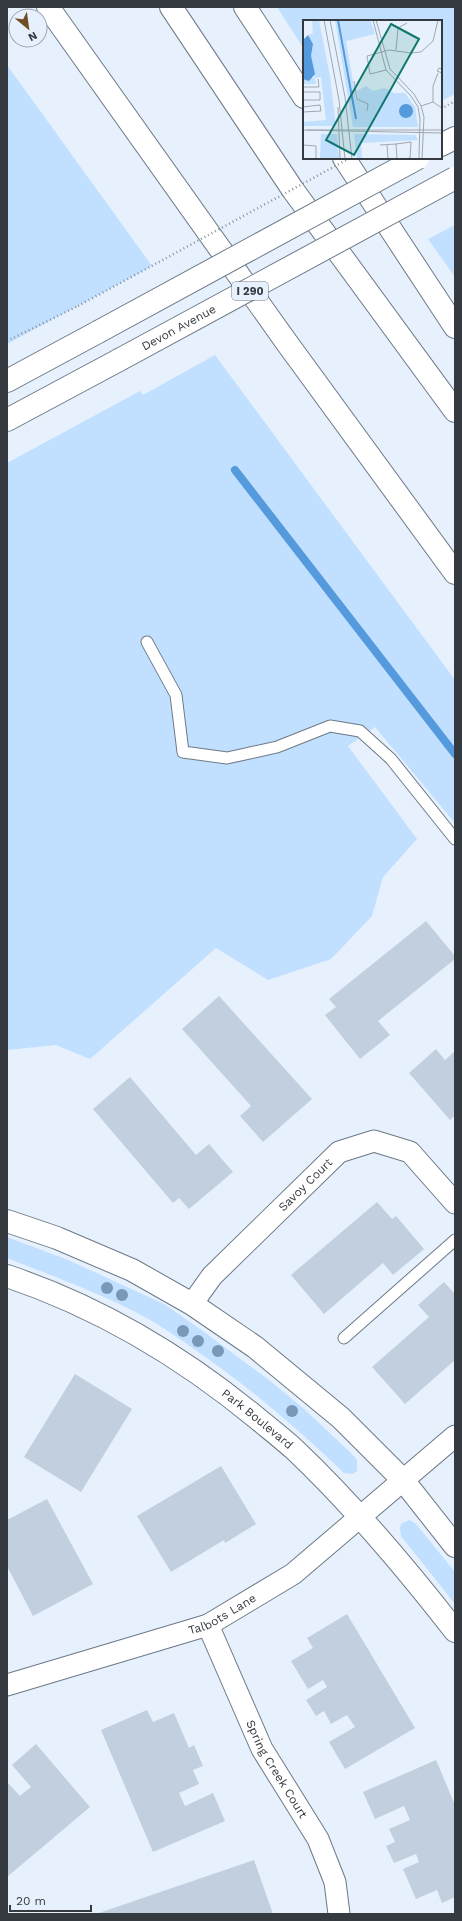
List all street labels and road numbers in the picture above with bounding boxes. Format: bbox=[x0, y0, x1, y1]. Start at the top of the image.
road number: I 290 bbox=[232, 282, 268, 300]
street label: Devon Avenue bbox=[139, 302, 218, 353]
street label: Savoy Court bbox=[276, 1155, 335, 1214]
street label: Park Boulevard bbox=[219, 1386, 296, 1452]
street label: Talbots Lane bbox=[187, 1591, 259, 1637]
street label: Spring Creek Court bbox=[243, 1718, 310, 1821]

